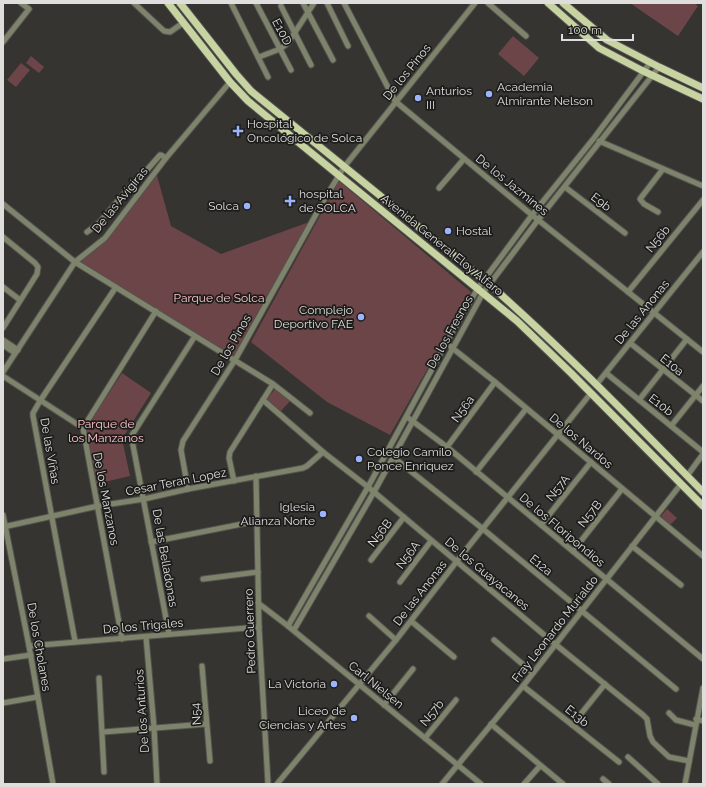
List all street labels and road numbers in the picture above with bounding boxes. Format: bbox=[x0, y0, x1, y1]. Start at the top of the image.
street label: E10D bbox=[269, 16, 295, 48]
street label: De los Pinos bbox=[380, 41, 434, 103]
street label: De los Jazmines bbox=[473, 151, 551, 219]
street label: De las Avigiras bbox=[89, 164, 151, 236]
street label: E9b bbox=[588, 190, 614, 214]
street label: Avenida General Eloy Alfaro bbox=[378, 191, 506, 299]
street label: N56b bbox=[643, 223, 673, 255]
street label: De las Anonas bbox=[612, 277, 672, 347]
street label: De los Fresnos bbox=[424, 293, 476, 371]
street label: De los Pinos bbox=[208, 312, 254, 378]
street label: E10a bbox=[657, 351, 687, 379]
street label: E10b bbox=[646, 391, 676, 419]
street label: N56a bbox=[449, 393, 477, 425]
street label: De los Nardos bbox=[547, 411, 616, 472]
street label: De las Viñas bbox=[37, 417, 63, 485]
street label: De los Manzanos bbox=[90, 451, 122, 547]
street label: Cesar Teran Lopez bbox=[124, 465, 228, 499]
street label: N57A bbox=[543, 472, 573, 504]
street label: De los Floripondios bbox=[517, 490, 608, 570]
street label: N57B bbox=[575, 498, 605, 530]
street label: De las Belladonas bbox=[149, 508, 181, 608]
street label: N56B bbox=[365, 516, 395, 550]
street label: De los Guayacanes bbox=[442, 535, 532, 614]
street label: N56A bbox=[393, 538, 423, 572]
street label: E12a bbox=[527, 552, 555, 578]
street label: De las Anonas bbox=[390, 558, 450, 628]
street label: Fray Leonardo Murialdo bbox=[509, 573, 601, 685]
street label: Pedro Guerrero bbox=[242, 588, 258, 674]
street label: De los Cholanes bbox=[24, 601, 54, 693]
street label: De los Trigales bbox=[102, 615, 184, 636]
street label: Carl Nielsen bbox=[346, 658, 406, 712]
street label: De los Anturios bbox=[132, 669, 152, 753]
street label: N57b bbox=[417, 697, 447, 729]
street label: N54 bbox=[188, 702, 204, 726]
street label: E13b bbox=[562, 702, 592, 730]

